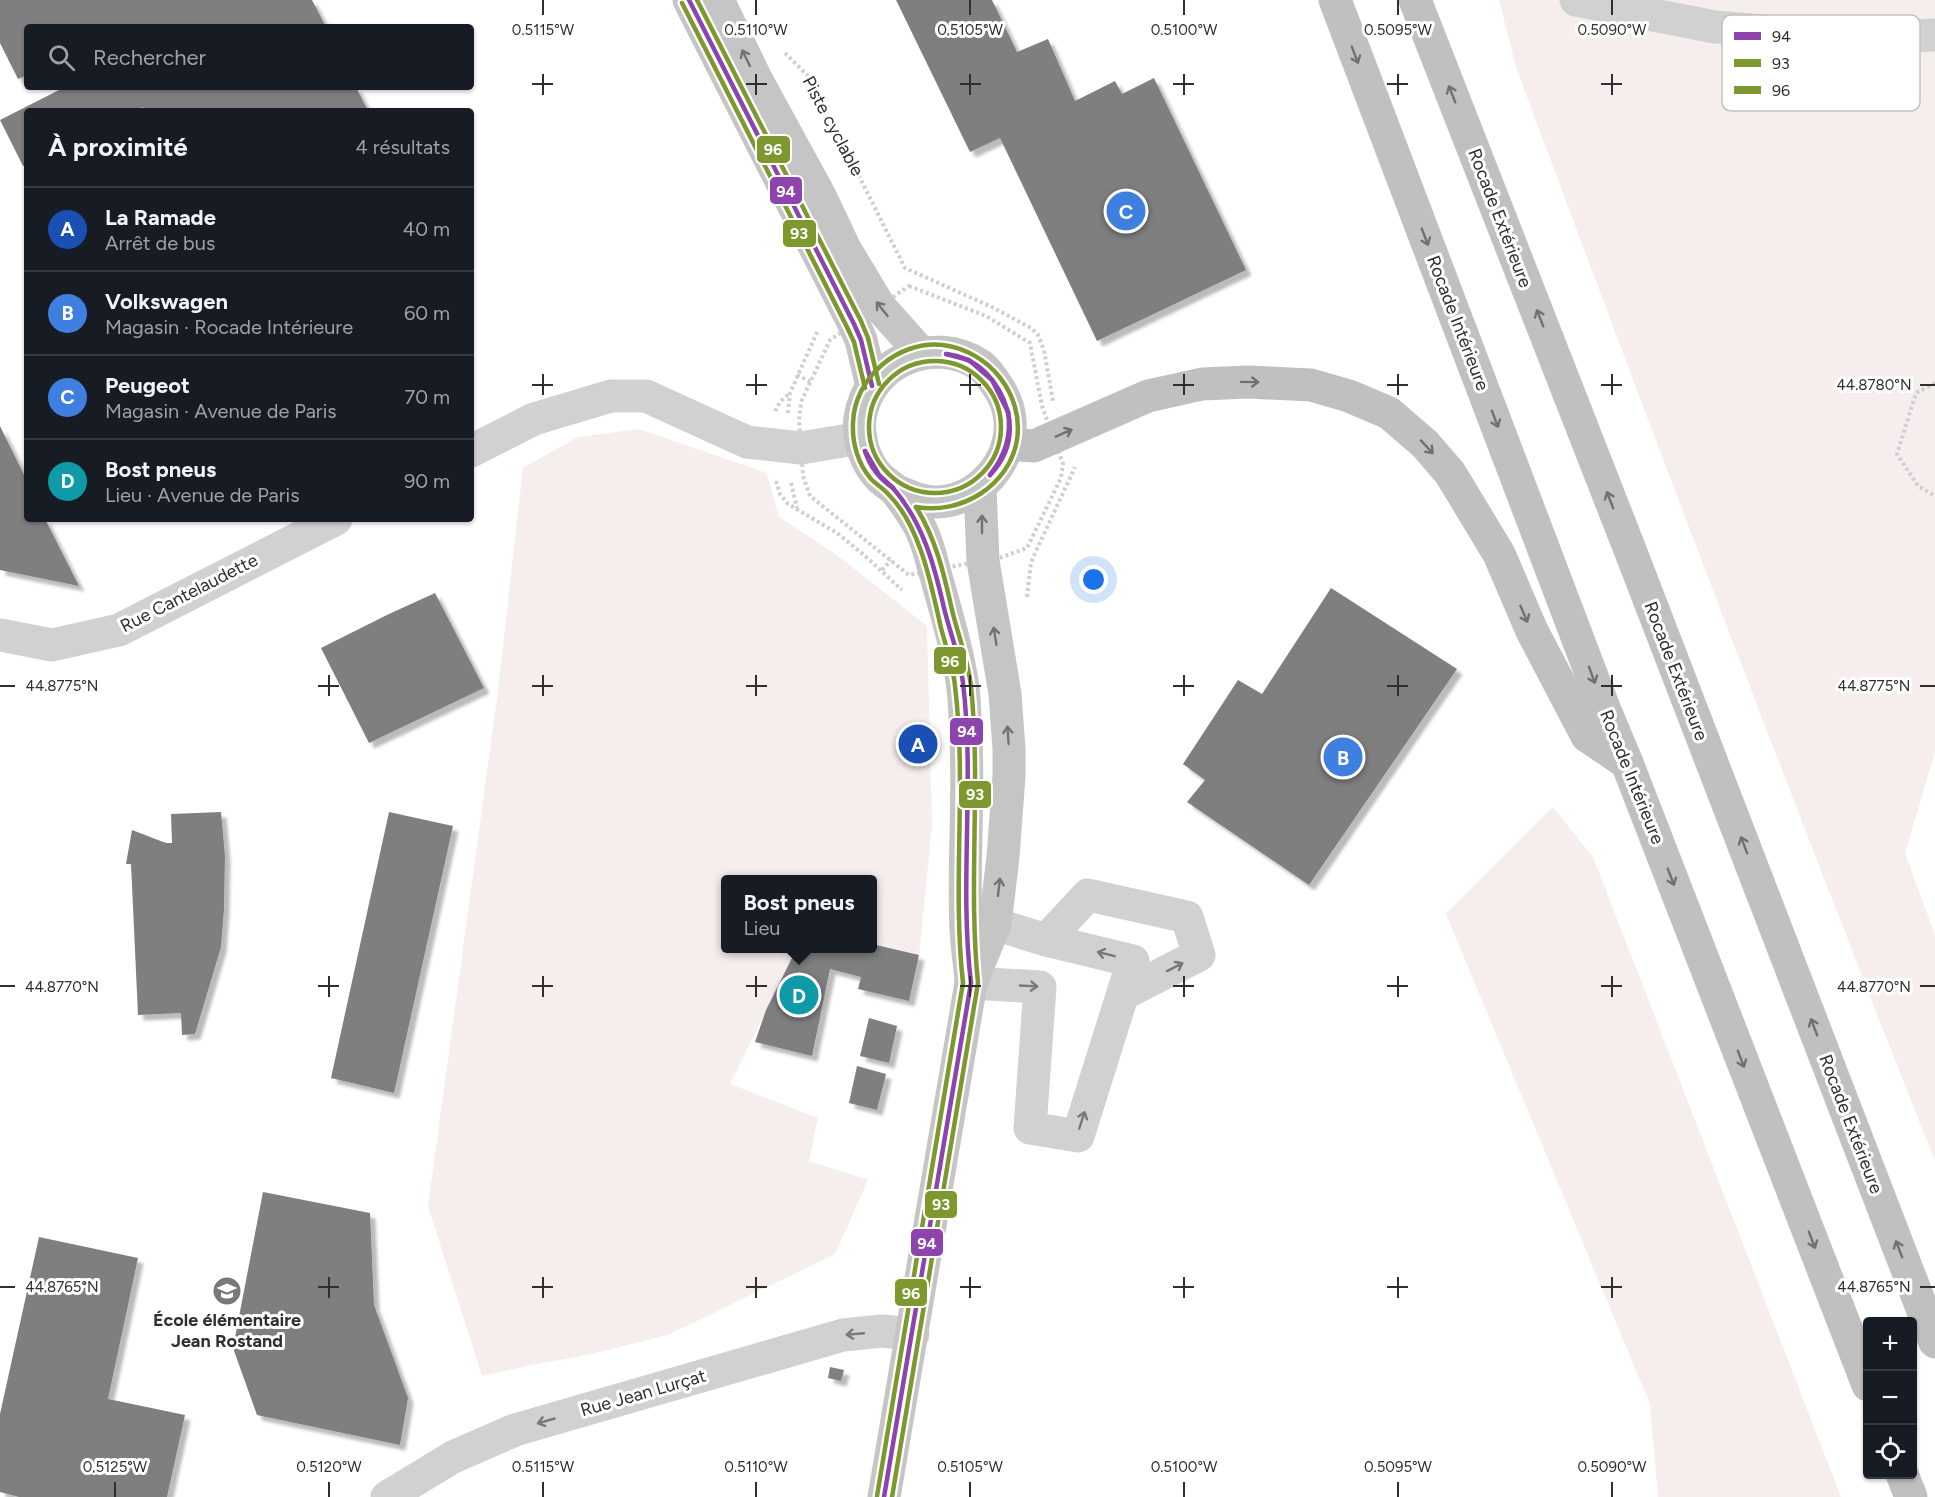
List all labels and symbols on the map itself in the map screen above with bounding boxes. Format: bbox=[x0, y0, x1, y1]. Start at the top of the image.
legend bbox=[1722, 15, 1920, 111]
text: 0.5115°W bbox=[512, 21, 575, 39]
text: 0.5110°W bbox=[724, 21, 788, 39]
text: 0.5105°W bbox=[937, 21, 1003, 39]
text: 0.5100°W bbox=[1151, 21, 1218, 39]
text: 0.5095°W bbox=[1364, 21, 1433, 39]
text: 0.5090°W bbox=[1577, 21, 1647, 39]
text: 94 bbox=[1772, 27, 1791, 46]
one-way arrow bbox=[1351, 45, 1362, 63]
one-way arrow bbox=[739, 49, 751, 67]
text: 93 bbox=[1772, 54, 1790, 73]
street label: Piste cyclable bbox=[797, 72, 869, 180]
text: 96 bbox=[1772, 81, 1790, 100]
one-way arrow bbox=[1446, 85, 1457, 104]
line badge: 96 bbox=[756, 135, 791, 164]
text: 96 bbox=[764, 140, 782, 159]
street label: Rocade Extérieure bbox=[1463, 145, 1537, 291]
line badge: 94 bbox=[769, 176, 803, 205]
text: 94 bbox=[776, 182, 796, 201]
pin: C bbox=[1106, 188, 1146, 234]
line badge: 93 bbox=[782, 219, 817, 248]
text: 93 bbox=[790, 224, 808, 243]
one-way arrow bbox=[1420, 227, 1431, 246]
street label: Rocade Intérieure bbox=[1422, 252, 1494, 394]
one-way arrow bbox=[876, 301, 889, 317]
one-way arrow bbox=[1533, 310, 1544, 328]
text: 44.8780°N bbox=[1837, 376, 1912, 394]
one-way arrow bbox=[1239, 377, 1259, 388]
one-way arrow bbox=[1490, 409, 1501, 428]
one-way arrow bbox=[1055, 427, 1073, 438]
one-way arrow bbox=[1419, 439, 1434, 454]
one-way arrow bbox=[1604, 491, 1615, 510]
one-way arrow bbox=[976, 514, 988, 534]
street label: Rue Cantelaudette bbox=[117, 549, 262, 637]
your location bbox=[1079, 565, 1108, 594]
street label: Rocade Extérieure bbox=[1639, 598, 1713, 744]
one-way arrow bbox=[1520, 605, 1531, 623]
one-way arrow bbox=[990, 626, 1001, 646]
line badge: 96 bbox=[933, 646, 967, 675]
text: 96 bbox=[941, 652, 959, 671]
one-way arrow bbox=[1588, 665, 1599, 684]
text: 44.8775°N bbox=[26, 677, 98, 695]
text: 44.8775°N bbox=[1838, 677, 1910, 695]
street label: Rocade Intérieure bbox=[1595, 707, 1669, 848]
line badge: 94 bbox=[949, 717, 984, 746]
pin: A bbox=[898, 722, 938, 766]
text: 94 bbox=[957, 722, 977, 741]
one-way arrow bbox=[1002, 725, 1013, 745]
pin: B bbox=[1324, 734, 1362, 780]
line badge: 93 bbox=[958, 780, 992, 809]
text: 93 bbox=[966, 785, 984, 804]
one-way arrow bbox=[1737, 837, 1748, 855]
one-way arrow bbox=[1666, 867, 1677, 885]
one-way arrow bbox=[994, 878, 1005, 898]
one-way arrow bbox=[1097, 948, 1116, 960]
one-way arrow bbox=[1166, 961, 1184, 973]
pin: D bbox=[780, 972, 818, 1018]
text: 44.8770°N bbox=[25, 978, 99, 996]
text: 44.8770°N bbox=[1837, 978, 1911, 996]
one-way arrow bbox=[1019, 981, 1039, 992]
one-way arrow bbox=[1807, 1019, 1818, 1037]
one-way arrow bbox=[1737, 1049, 1748, 1067]
street label: Rocade Extérieure bbox=[1814, 1051, 1888, 1197]
one-way arrow bbox=[1078, 1111, 1089, 1130]
line badge: 93 bbox=[924, 1190, 958, 1219]
text: 93 bbox=[932, 1195, 950, 1214]
line badge: 94 bbox=[910, 1228, 944, 1257]
one-way arrow bbox=[1807, 1231, 1818, 1249]
text: 94 bbox=[917, 1234, 937, 1253]
one-way arrow bbox=[1893, 1240, 1904, 1258]
school or university icon: École élémentaire Jean Rostand bbox=[211, 1275, 243, 1307]
text: 44.8765°N bbox=[25, 1278, 99, 1296]
line badge: 96 bbox=[894, 1278, 928, 1307]
text: 44.8765°N bbox=[1837, 1278, 1911, 1296]
text: 96 bbox=[902, 1284, 920, 1303]
place label: École élémentaire Jean Rostand bbox=[153, 1309, 301, 1352]
one-way arrow bbox=[845, 1329, 865, 1340]
street label: Rue Jean Lurçat bbox=[578, 1365, 708, 1421]
one-way arrow bbox=[537, 1416, 556, 1427]
text: 0.5125°W bbox=[83, 1458, 148, 1476]
text: 0.5120°W bbox=[296, 1458, 362, 1476]
text: 0.5115°W bbox=[512, 1458, 575, 1476]
text: 0.5110°W bbox=[724, 1458, 788, 1476]
text: 0.5105°W bbox=[937, 1458, 1003, 1476]
text: 0.5100°W bbox=[1151, 1458, 1218, 1476]
text: 0.5095°W bbox=[1364, 1458, 1433, 1476]
text: 0.5090°W bbox=[1577, 1458, 1647, 1476]

